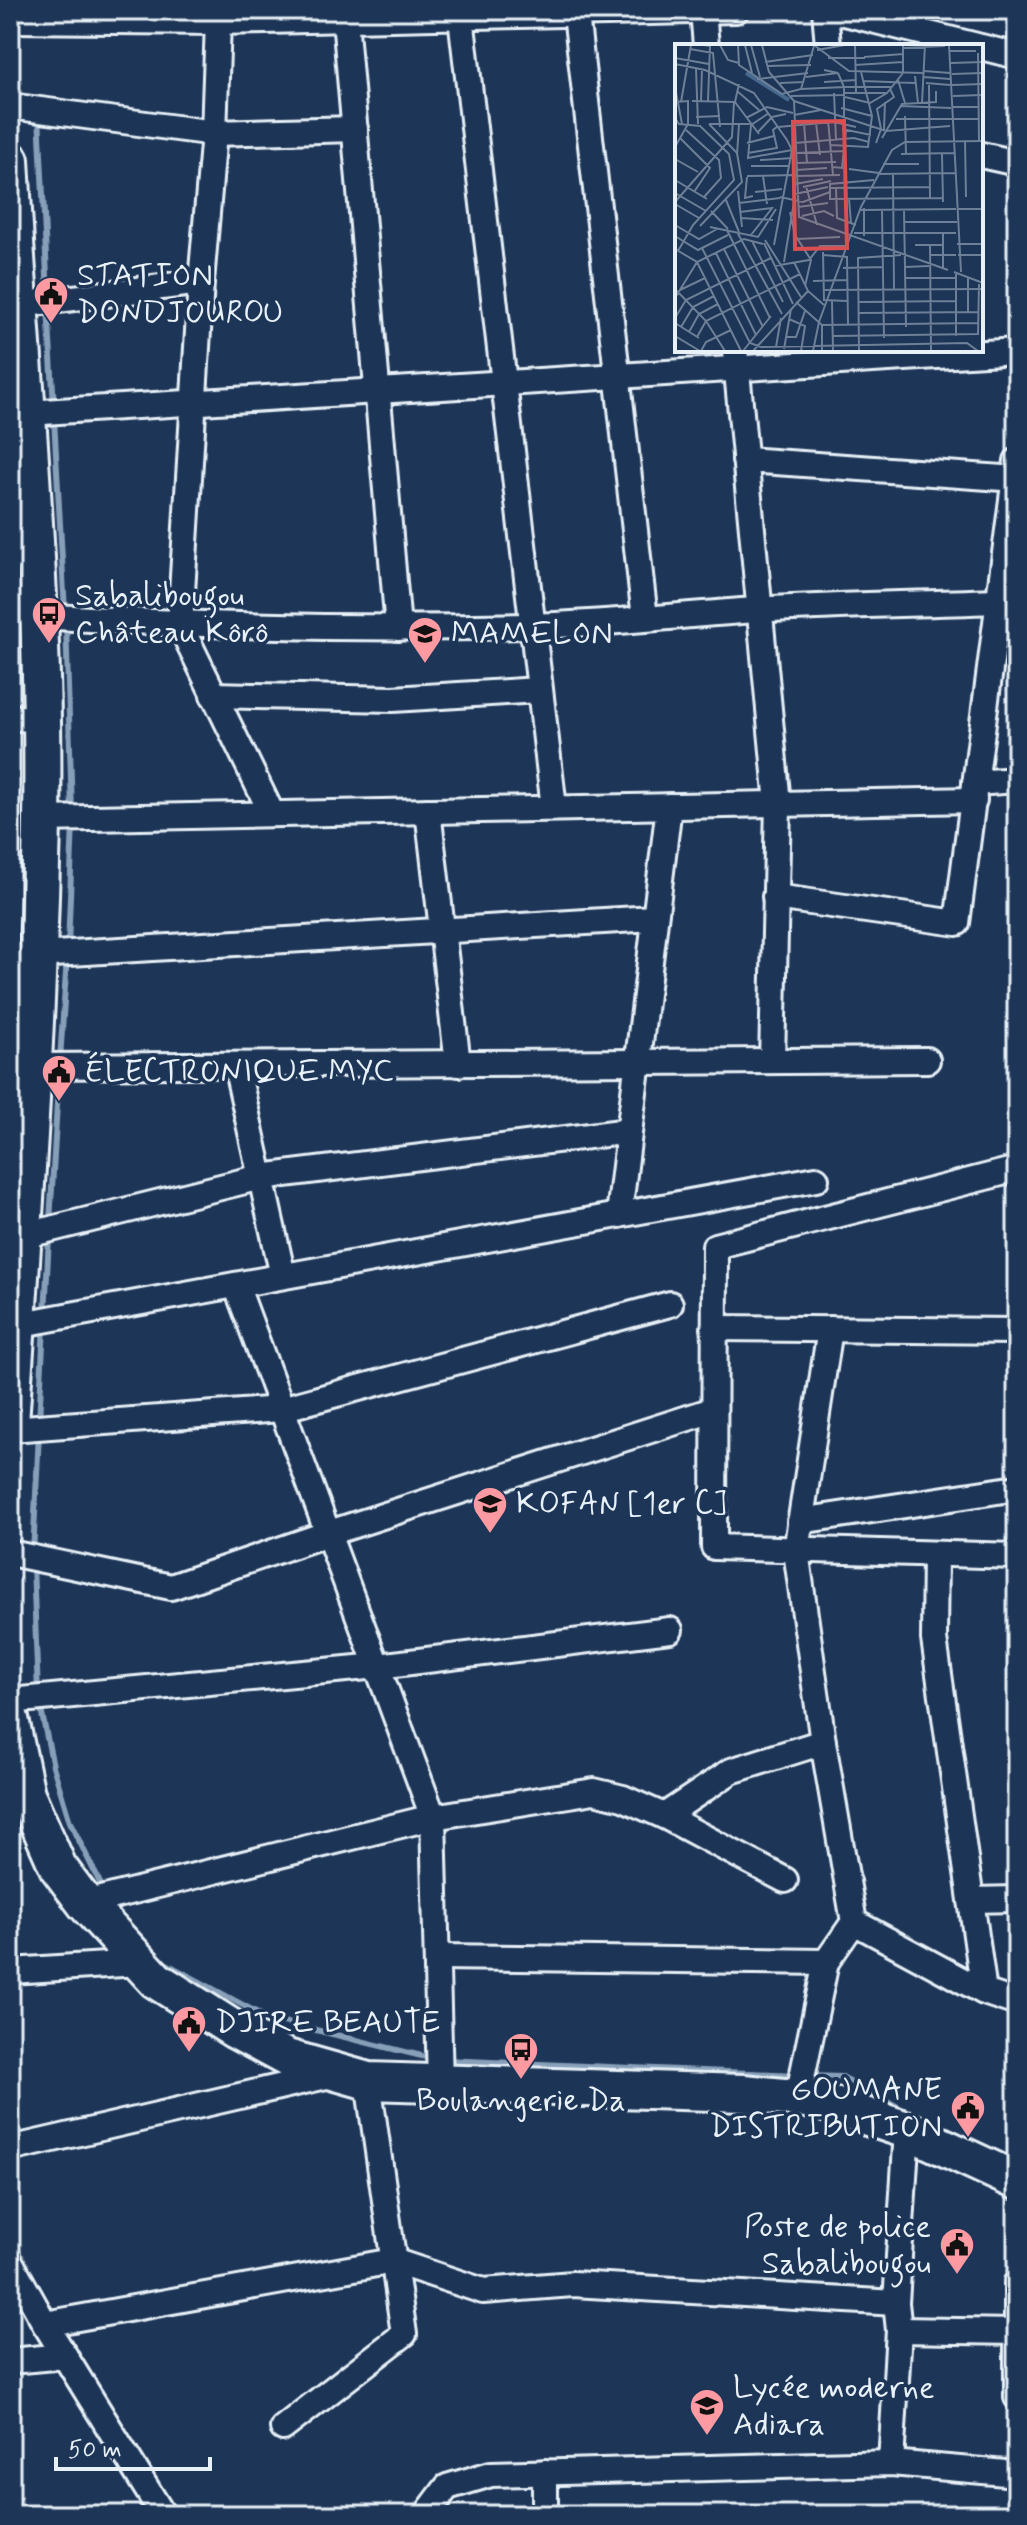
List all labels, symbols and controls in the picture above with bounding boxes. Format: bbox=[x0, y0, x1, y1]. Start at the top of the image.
inset map bbox=[675, 44, 983, 352]
place label: STATION DONDJOUROU bbox=[77, 255, 283, 334]
public building icon: STATION DONDJOUROU bbox=[32, 275, 70, 325]
place label: Sabalibougou Château Kôrô bbox=[75, 575, 269, 654]
bus stop icon: Sabalibougou Château Kôrô bbox=[30, 595, 68, 645]
place label: MAMELON bbox=[451, 613, 613, 655]
school or university icon: MAMELON bbox=[406, 615, 444, 665]
place label: ÉLECTRONIQUE MYC bbox=[85, 1051, 394, 1093]
public building icon: ÉLECTRONIQUE MYC bbox=[40, 1053, 78, 1103]
place label: KOFAN [1er C] bbox=[516, 1483, 727, 1525]
school or university icon: KOFAN [1er C] bbox=[471, 1485, 509, 1535]
place label: DJIRE BEAUTE bbox=[215, 2002, 440, 2044]
public building icon: DJIRE BEAUTE bbox=[170, 2004, 208, 2054]
bus stop icon: Boulangerie Da bbox=[502, 2031, 540, 2081]
place label: GOUMANE DISTRIBUTION bbox=[709, 2069, 942, 2148]
place label: Boulangerie Da bbox=[416, 2080, 626, 2122]
public building icon: GOUMANE DISTRIBUTION bbox=[949, 2089, 987, 2139]
place label: Poste de police Sabalibougou bbox=[744, 2206, 931, 2288]
public building icon: Poste de police Sabalibougou bbox=[938, 2226, 976, 2276]
place label: Lycée moderne Adiara bbox=[733, 2367, 935, 2446]
school or university icon: Lycée moderne Adiara bbox=[688, 2387, 726, 2437]
scale bar bbox=[56, 2421, 210, 2471]
text: 50 m bbox=[68, 2435, 122, 2466]

